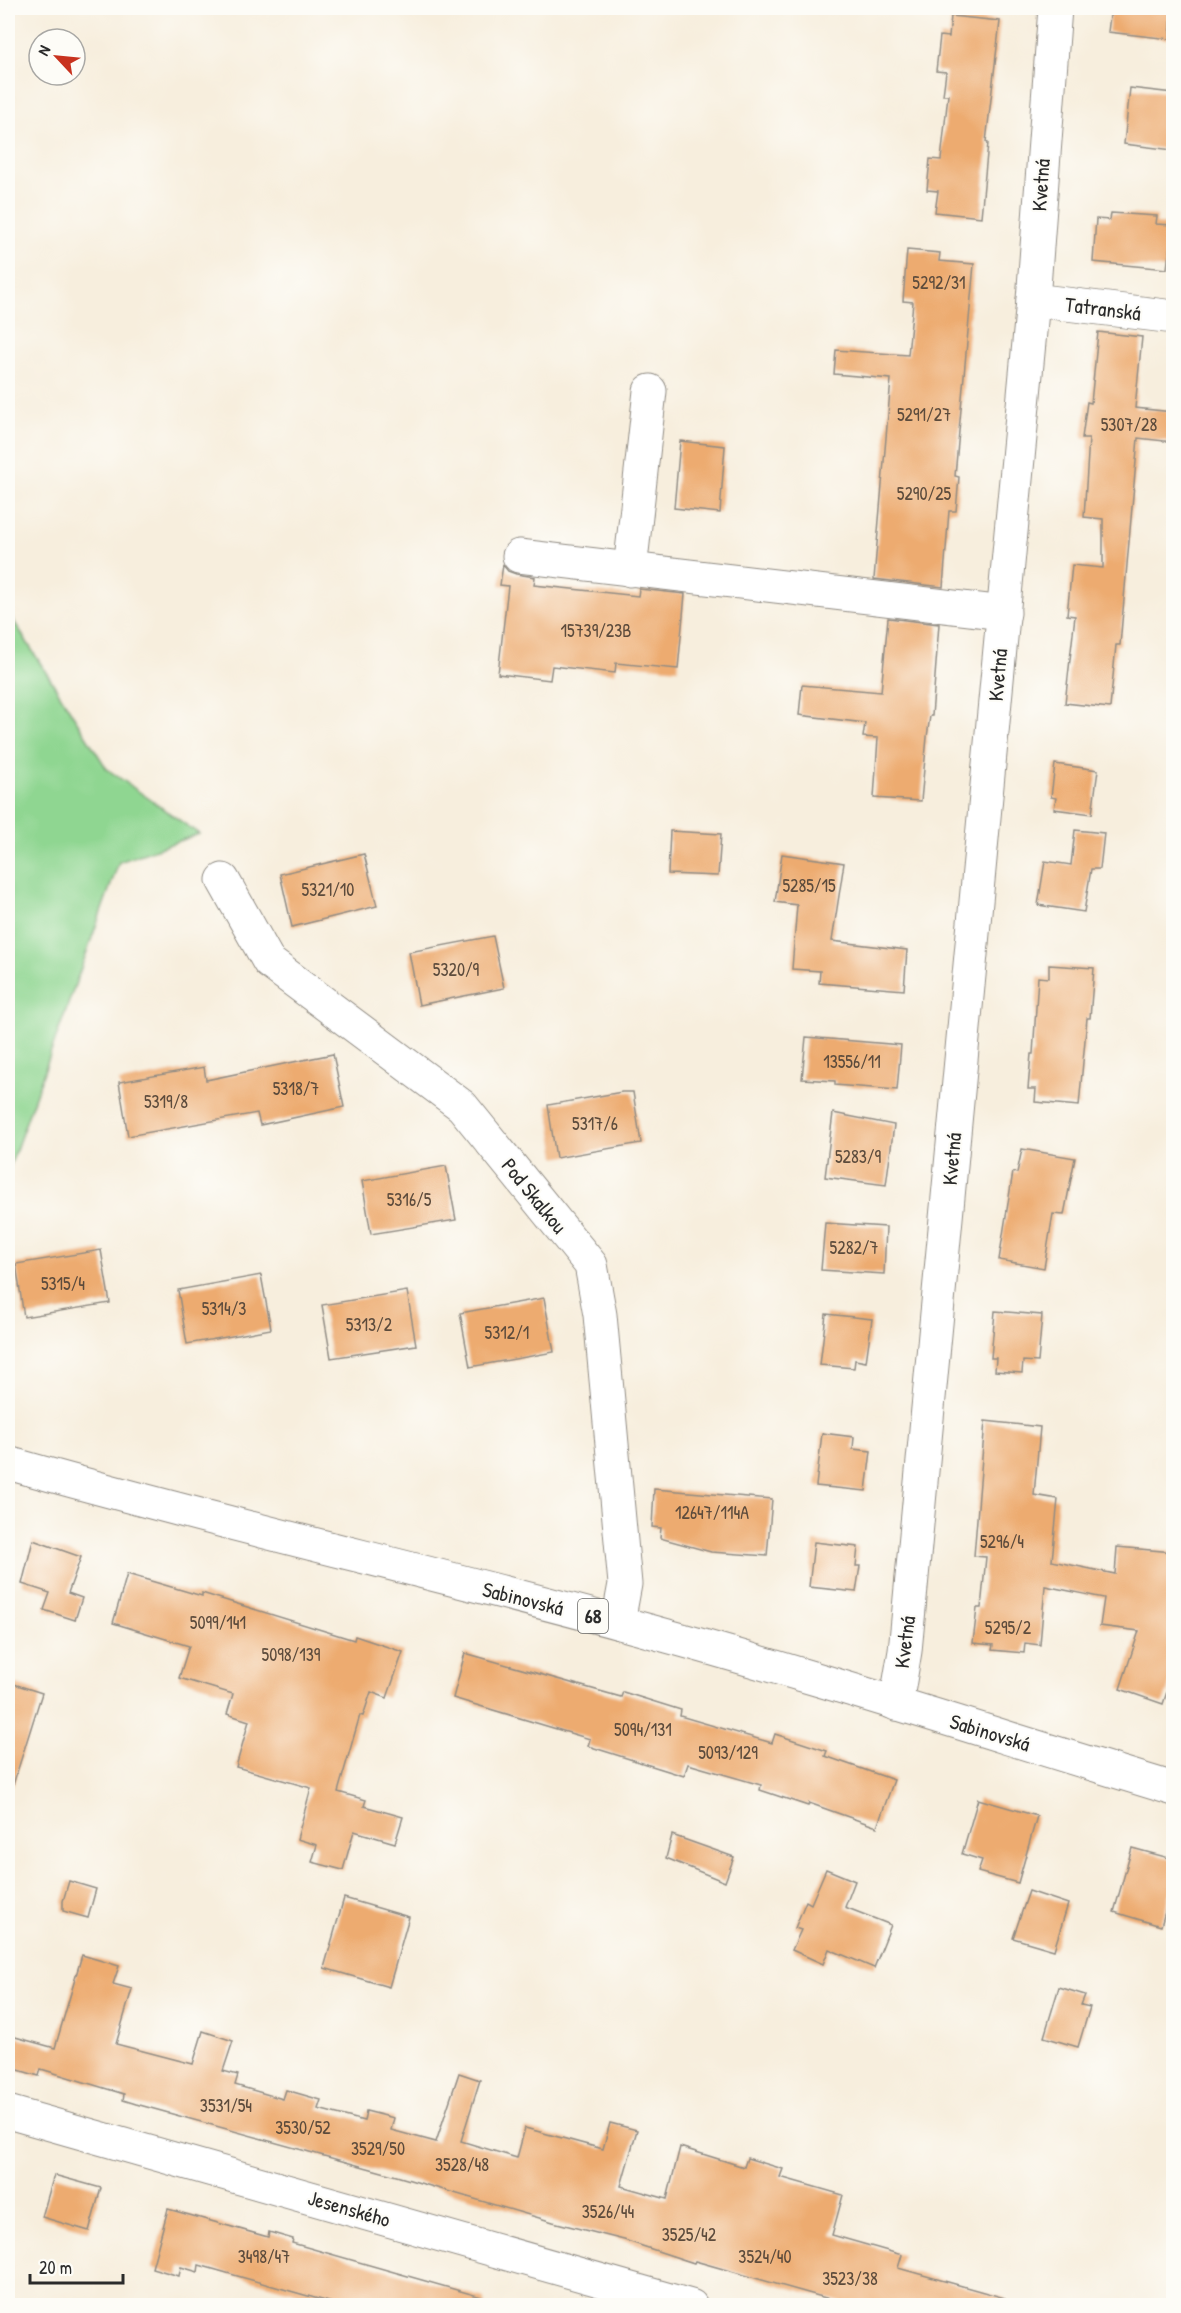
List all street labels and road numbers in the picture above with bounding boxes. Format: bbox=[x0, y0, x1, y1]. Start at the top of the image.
street label: Kvetná bbox=[1024, 158, 1057, 212]
street label: Tatranská bbox=[1064, 289, 1143, 328]
street label: Kvetná bbox=[981, 647, 1014, 702]
street label: Kvetná bbox=[935, 1131, 968, 1186]
street label: Pod Skalkou bbox=[495, 1152, 574, 1240]
street label: Sabinovská bbox=[480, 1574, 567, 1623]
road number: 68 bbox=[578, 1599, 608, 1633]
street label: Kvetná bbox=[887, 1614, 922, 1670]
street label: Sabinovská bbox=[946, 1707, 1034, 1758]
street label: Jesenského bbox=[305, 2183, 394, 2234]

